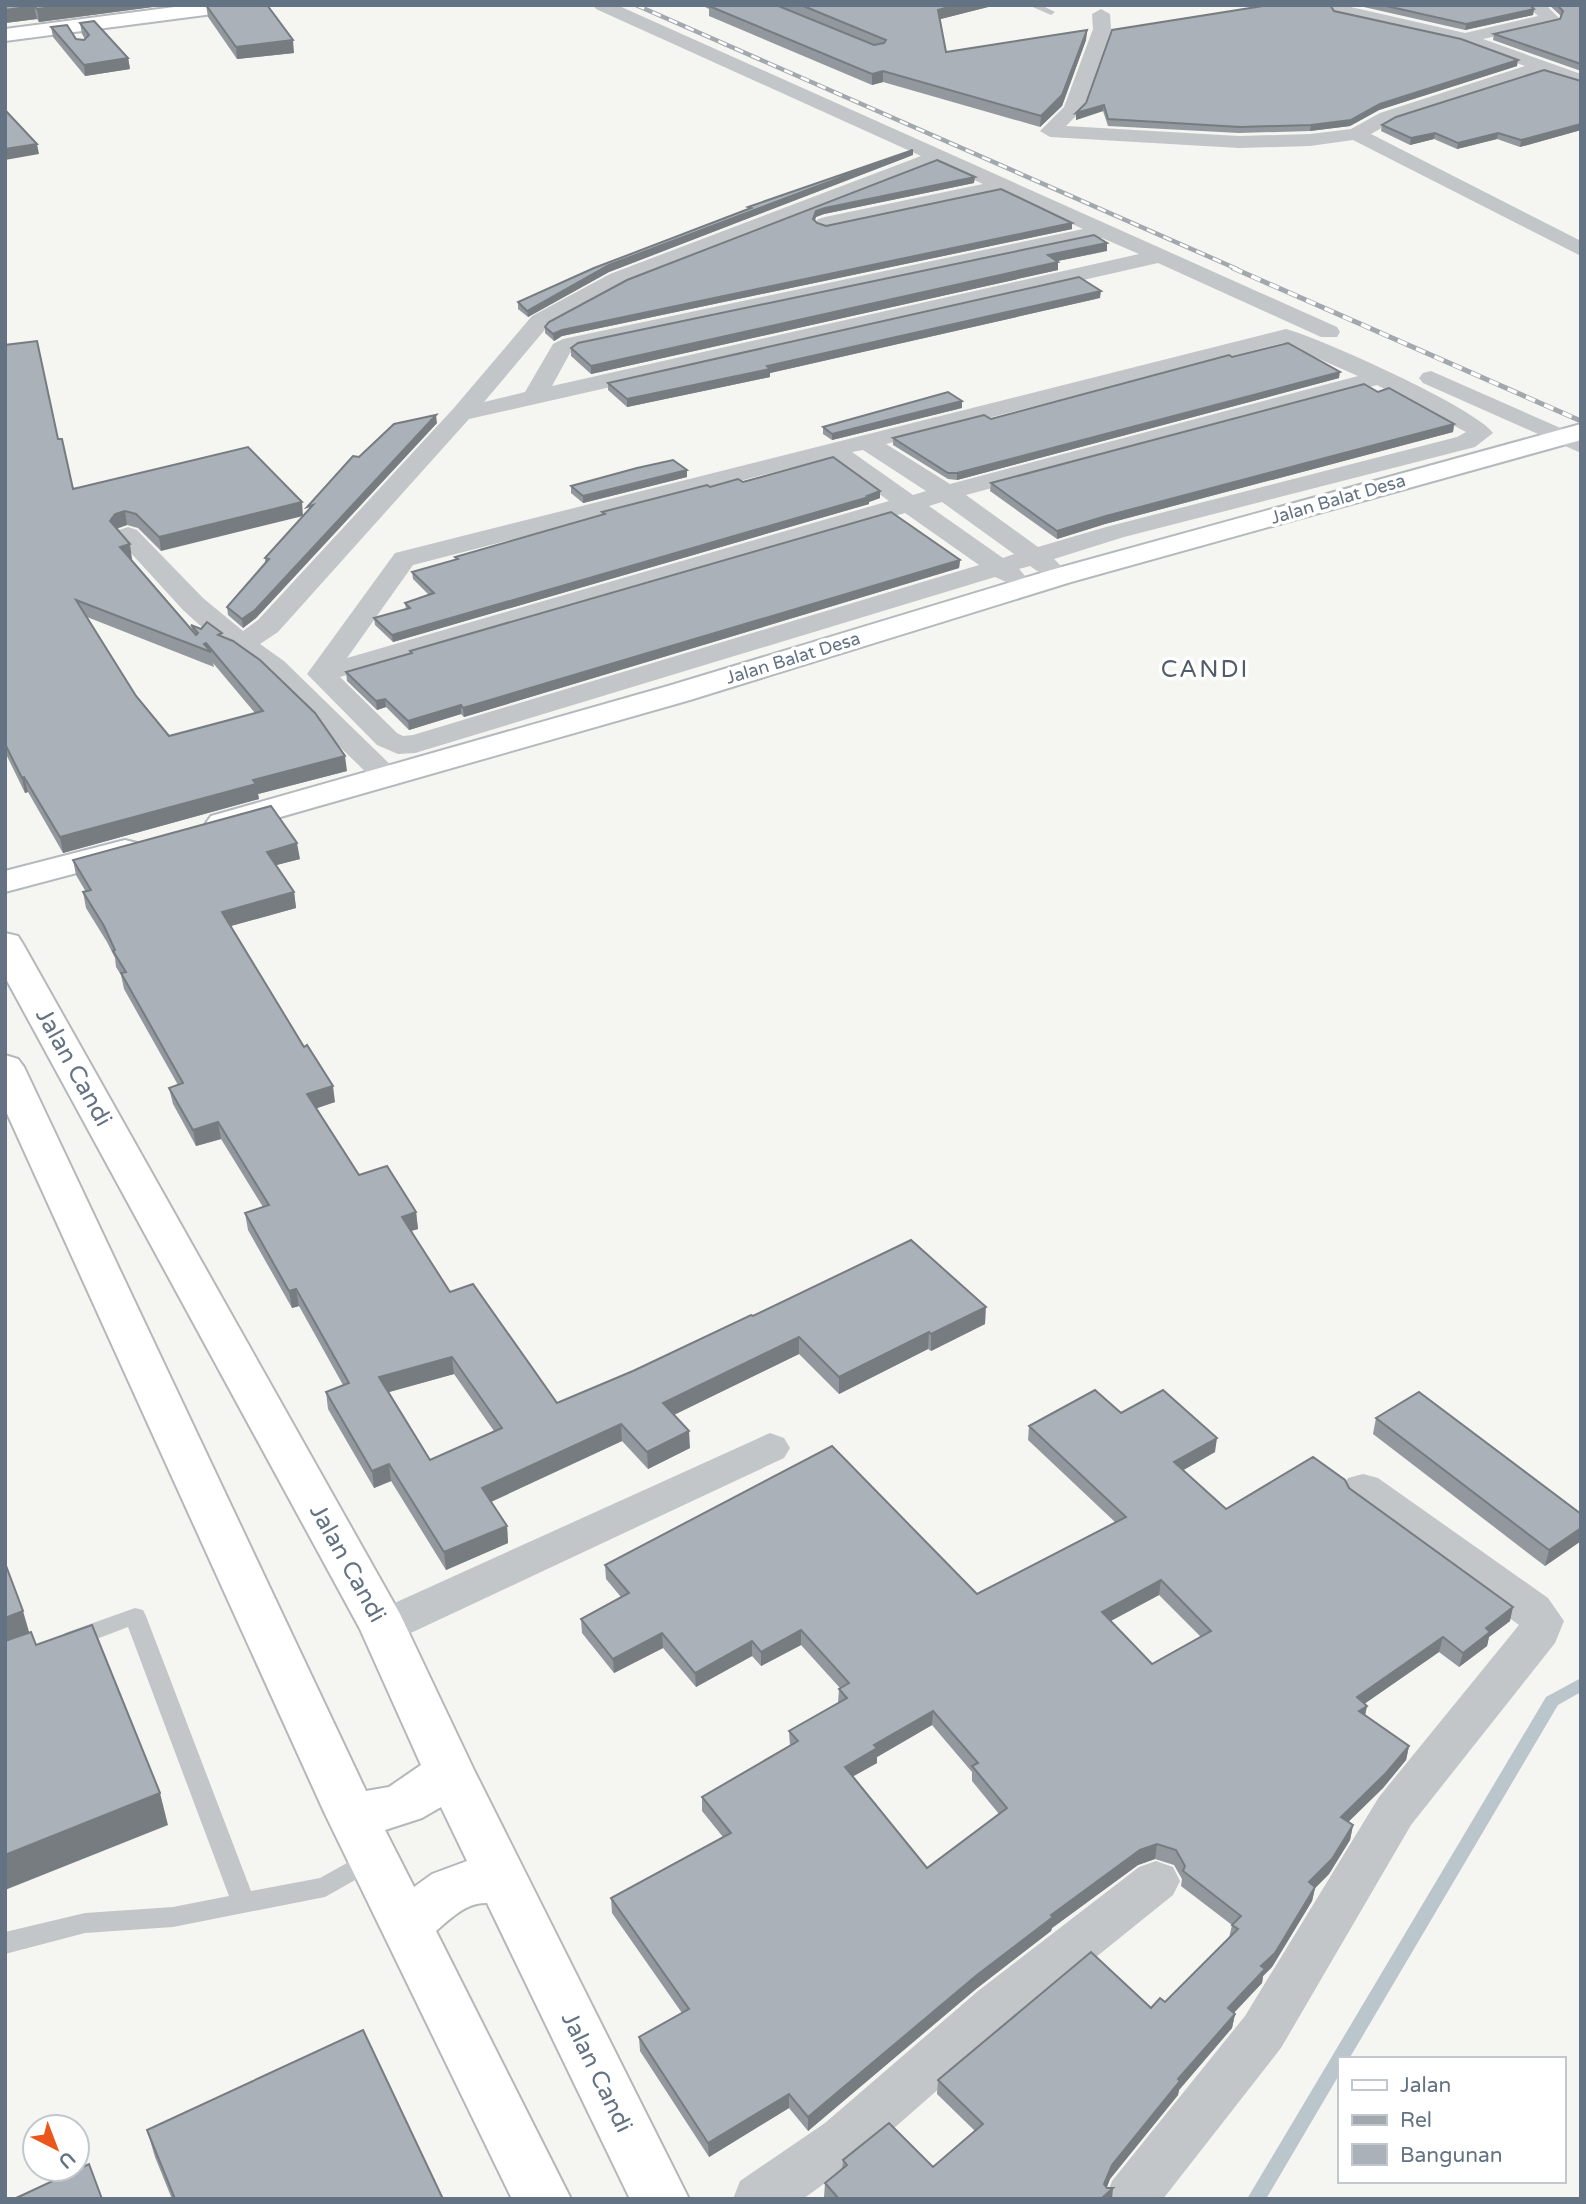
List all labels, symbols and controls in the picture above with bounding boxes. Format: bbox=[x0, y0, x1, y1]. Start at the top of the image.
street label: Jalan Balat Desa bbox=[1268, 469, 1408, 529]
street label: Jalan Balat Desa bbox=[723, 627, 863, 689]
district label: CANDI bbox=[1161, 655, 1249, 684]
street label: Jalan Candi bbox=[29, 1003, 118, 1132]
street label: Jalan Candi bbox=[303, 1499, 392, 1628]
street label: Jalan Candi bbox=[555, 2007, 638, 2137]
legend bbox=[1338, 2057, 1565, 2183]
text: Jalan bbox=[1400, 2073, 1451, 2098]
text: Rel bbox=[1400, 2108, 1432, 2133]
north arrow bbox=[21, 2113, 91, 2183]
text: Bangunan bbox=[1400, 2143, 1503, 2168]
text: U bbox=[54, 2147, 79, 2173]

